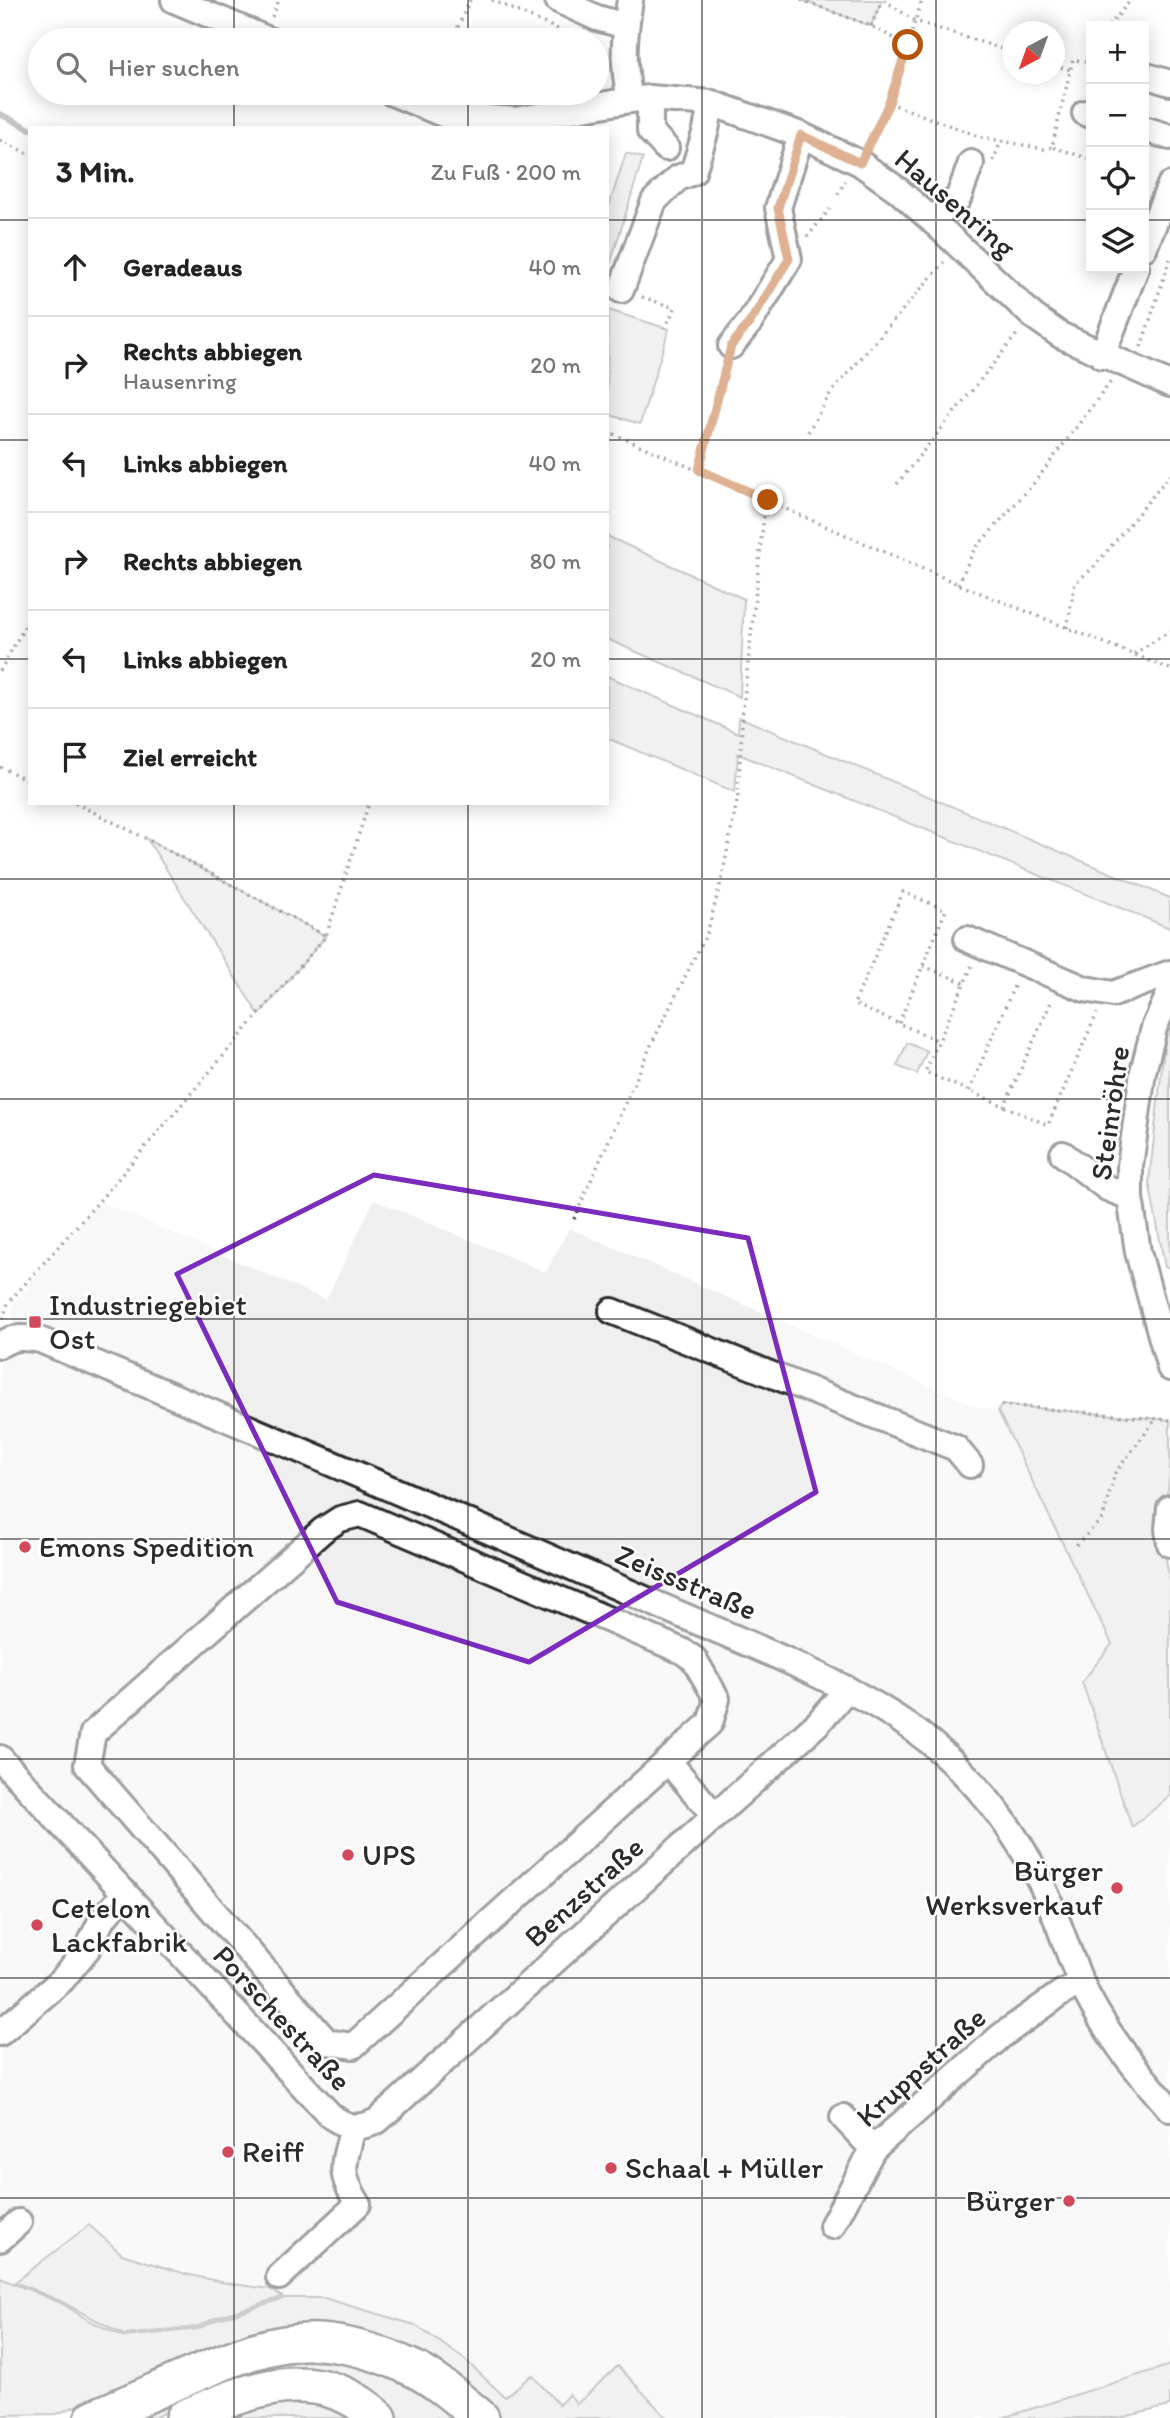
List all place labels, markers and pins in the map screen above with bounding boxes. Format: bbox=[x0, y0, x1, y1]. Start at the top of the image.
place label: Industriegebiet Ost bbox=[49, 1286, 247, 1357]
marker: Industriegebiet Ost bbox=[27, 1314, 43, 1330]
place label: Emons Spedition bbox=[39, 1528, 254, 1565]
marker: Emons Spedition bbox=[17, 1539, 33, 1555]
place label: UPS bbox=[362, 1836, 416, 1873]
marker: UPS bbox=[340, 1847, 356, 1863]
place label: Bürger Werksverkauf bbox=[925, 1852, 1104, 1923]
marker: Bürger Werksverkauf bbox=[1109, 1880, 1125, 1896]
place label: Cetelon Lackfabrik bbox=[51, 1889, 188, 1960]
marker: Cetelon Lackfabrik bbox=[29, 1917, 45, 1933]
place label: Reiff bbox=[242, 2133, 304, 2170]
marker: Reiff bbox=[220, 2144, 236, 2160]
place label: Schaal + Müller bbox=[625, 2149, 823, 2186]
marker: Schaal + Müller bbox=[603, 2160, 619, 2176]
place label: Bürger bbox=[966, 2182, 1055, 2219]
marker: Bürger bbox=[1061, 2193, 1077, 2209]

